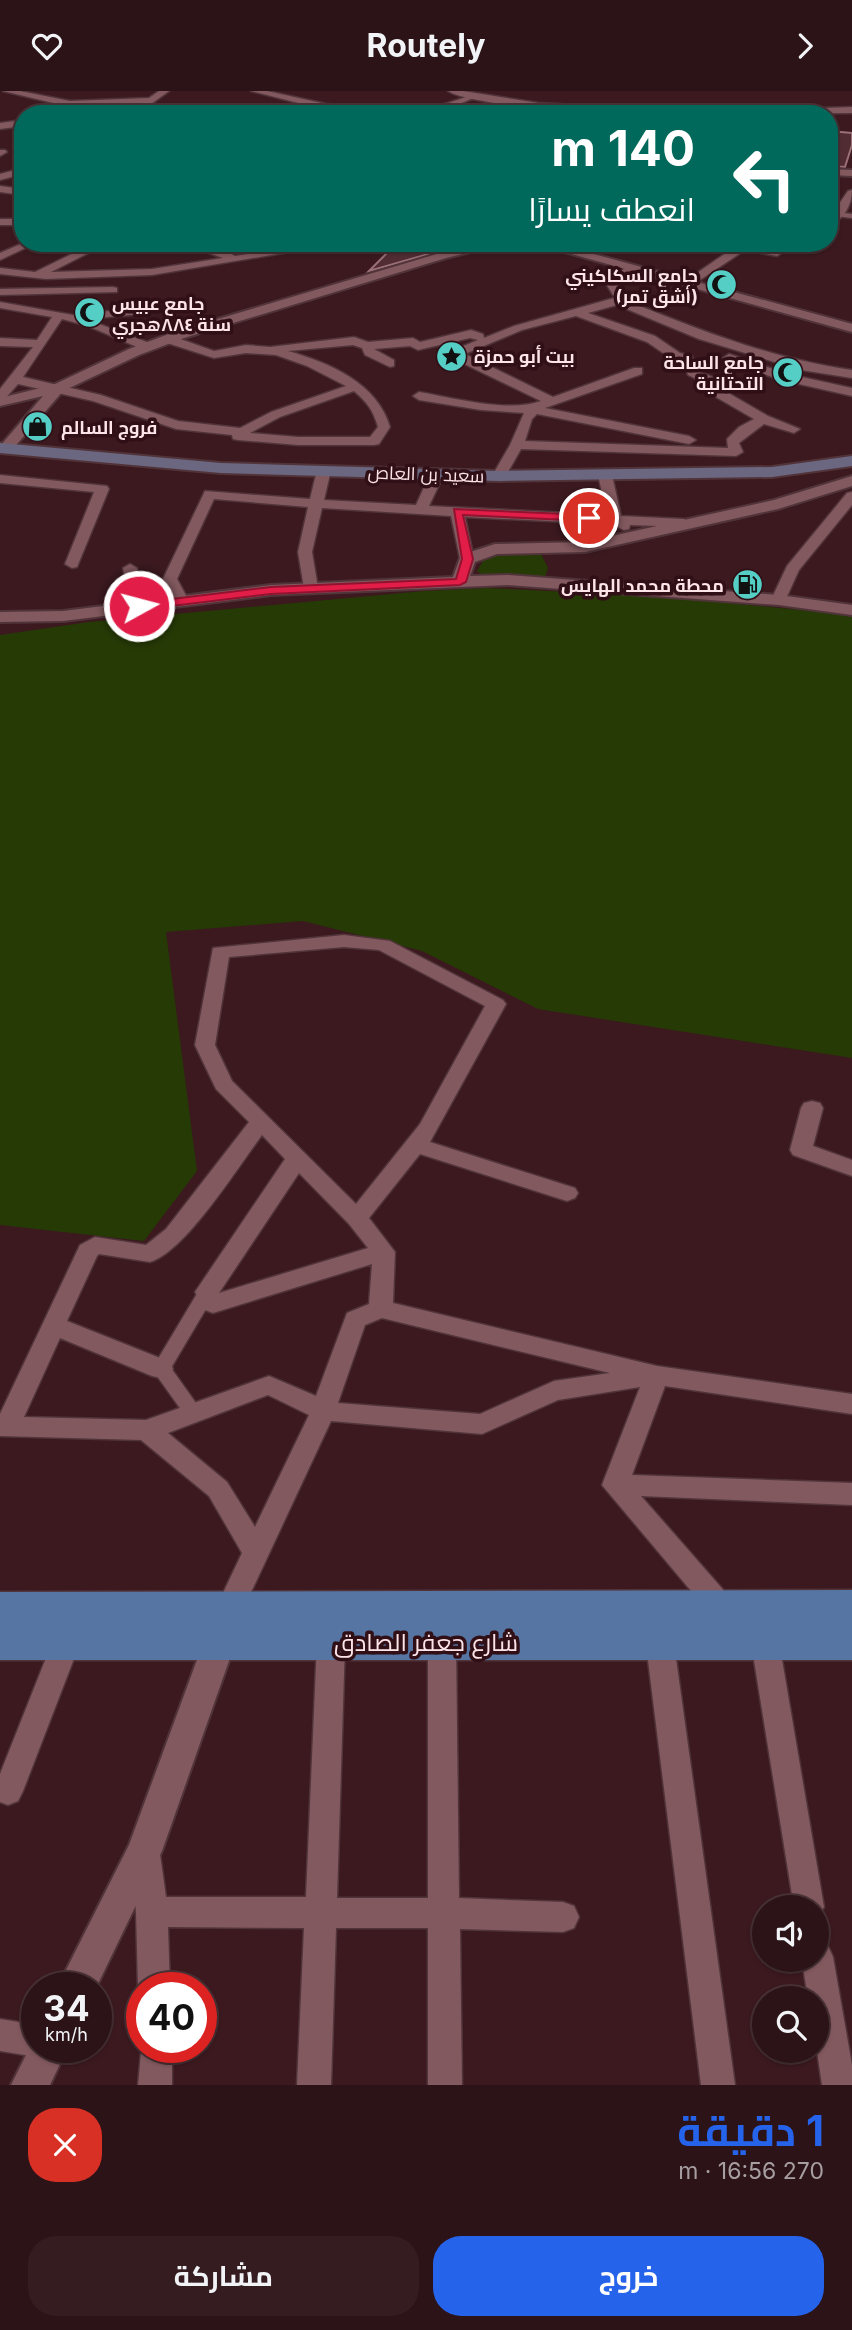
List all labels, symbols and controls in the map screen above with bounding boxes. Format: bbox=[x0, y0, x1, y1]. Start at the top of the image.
text: Routely bbox=[367, 26, 485, 65]
icon: heart bbox=[28, 27, 66, 65]
icon: forward bbox=[786, 27, 824, 65]
text: 140 m bbox=[551, 119, 695, 178]
icon: left bbox=[719, 133, 810, 224]
text: انعطف يسارًا bbox=[528, 190, 695, 229]
place label: جامع السكاكيني (أشق تمر) bbox=[565, 265, 698, 308]
mosque icon: جامع السكاكيني (أشق تمر) bbox=[704, 268, 738, 302]
place label: جامع عبيس سنة ٨٨٤هجري bbox=[112, 293, 231, 339]
mosque icon: جامع عبيس سنة ٨٨٤هجري bbox=[72, 296, 106, 330]
place icon: بيت أبو حمزة bbox=[434, 339, 468, 373]
place label: بيت أبو حمزة bbox=[474, 344, 575, 368]
place label: جامع الساحة التحتانية bbox=[663, 352, 764, 394]
mosque icon: جامع الساحة التحتانية bbox=[770, 355, 804, 389]
shop icon: فروج السالم bbox=[21, 410, 55, 444]
place label: فروج السالم bbox=[61, 417, 157, 440]
street label: سعيد بن العاص bbox=[367, 461, 485, 488]
pin bbox=[559, 488, 619, 548]
icon: arrive bbox=[570, 499, 608, 537]
fuel station icon: محطة محمد الهايس bbox=[730, 568, 764, 602]
position arrow bbox=[102, 569, 176, 643]
place label: محطة محمد الهايس bbox=[561, 575, 724, 597]
street label: شارع جعفر الصادق bbox=[334, 1628, 518, 1659]
map controls bbox=[752, 1895, 829, 2063]
button: sound bbox=[752, 1895, 829, 1972]
speed limit sign: 40 bbox=[126, 1972, 217, 2063]
button: search bbox=[752, 1986, 829, 2063]
text: 34 bbox=[43, 1987, 90, 2029]
text: km/h bbox=[45, 2024, 88, 2045]
text: 1 دقيقة bbox=[677, 2105, 824, 2156]
button: close bbox=[28, 2108, 102, 2182]
text: 270 m · 16:56 bbox=[678, 2157, 824, 2185]
button: مشاركة bbox=[28, 2236, 419, 2316]
button: خروج bbox=[433, 2236, 824, 2316]

